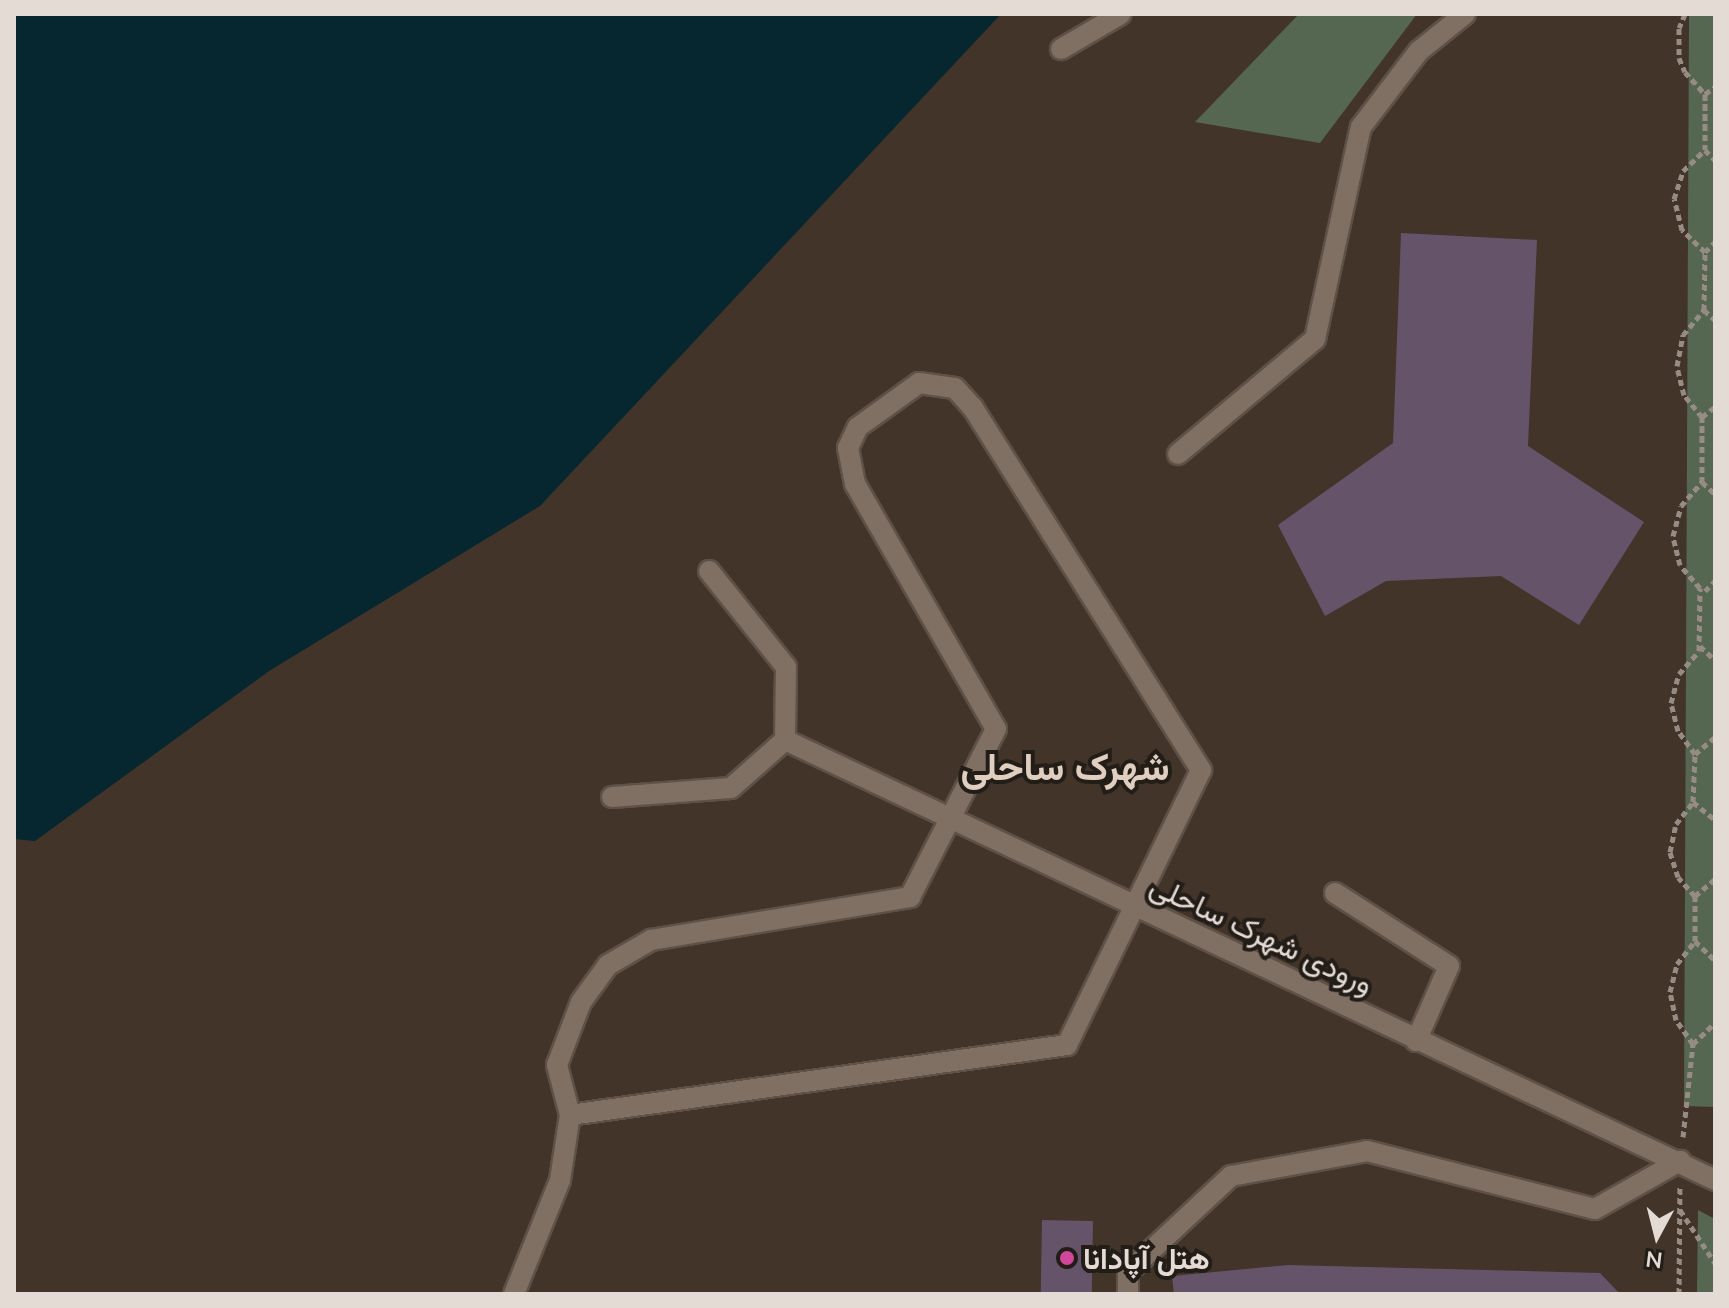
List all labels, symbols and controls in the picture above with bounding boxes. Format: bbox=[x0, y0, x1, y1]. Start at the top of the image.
district label: شهرک ساحلی bbox=[961, 744, 1169, 790]
street label: ورودی شهرک ساحلی bbox=[1145, 867, 1379, 1001]
north arrow bbox=[1617, 1196, 1697, 1276]
place label: هتل آپادانا bbox=[1083, 1240, 1210, 1276]
text: N bbox=[1644, 1245, 1664, 1275]
marker: هتل آپادانا bbox=[1058, 1249, 1076, 1267]

